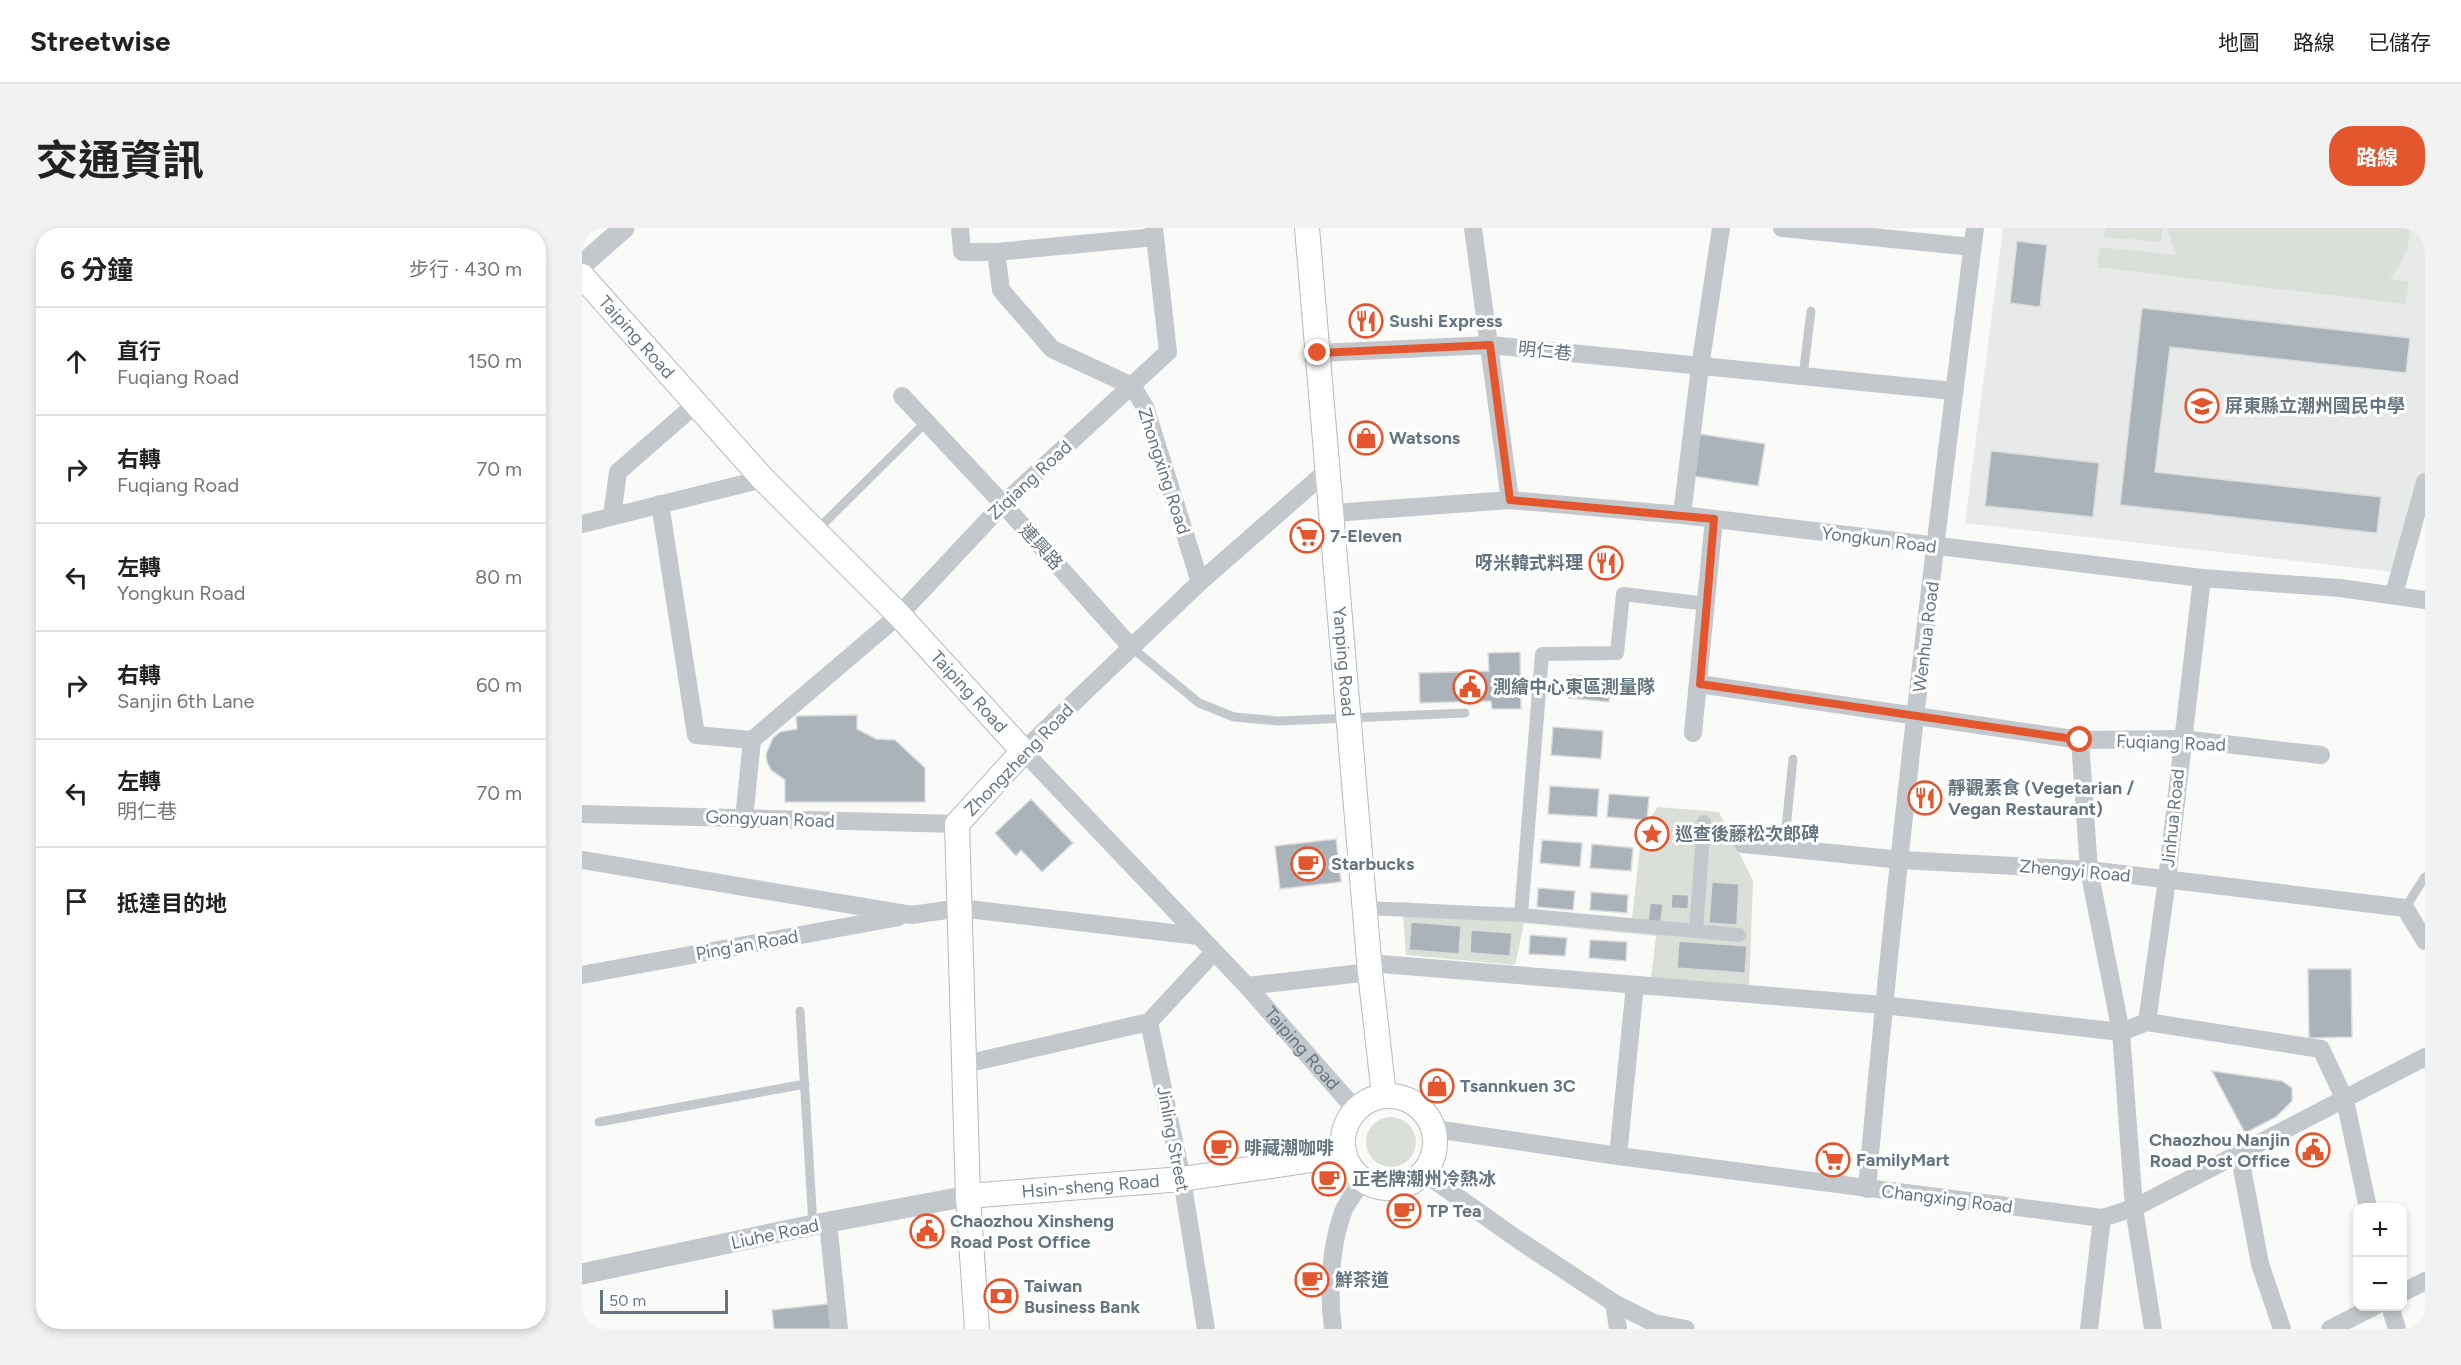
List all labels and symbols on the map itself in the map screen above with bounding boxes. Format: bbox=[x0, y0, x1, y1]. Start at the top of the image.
street label: Taiping Road bbox=[594, 291, 679, 383]
restaurant icon: Sushi Express bbox=[1348, 303, 1384, 339]
place label: Sushi Express bbox=[1389, 310, 1503, 332]
street label: 明仁巷 bbox=[1517, 337, 1573, 365]
route end bbox=[1304, 339, 1330, 365]
school or university icon: 屏東縣立潮州國民中學 bbox=[2184, 388, 2220, 424]
place label: 屏東縣立潮州國民中學 bbox=[2225, 395, 2405, 417]
street label: Zhongxing Road bbox=[1133, 405, 1195, 537]
shop icon: Watsons bbox=[1348, 420, 1384, 456]
place label: Watsons bbox=[1389, 427, 1461, 449]
street label: Ziqiang Road bbox=[984, 436, 1076, 524]
supermarket icon: 7-Eleven bbox=[1289, 518, 1325, 554]
street label: 連興路 bbox=[1015, 520, 1067, 574]
street label: Yongkun Road bbox=[1820, 522, 1938, 558]
place label: 7-Eleven bbox=[1330, 525, 1402, 547]
restaurant icon: 呀米韓式料理 bbox=[1588, 545, 1624, 581]
place label: 呀米韓式料理 bbox=[1475, 552, 1583, 574]
street label: Wenhua Road bbox=[1908, 580, 1944, 694]
street label: Yanping Road bbox=[1328, 606, 1359, 717]
street label: Taiping Road bbox=[926, 646, 1012, 737]
public building icon: 測繪中心東區測量隊 bbox=[1452, 669, 1488, 705]
place label: 測繪中心東區測量隊 bbox=[1493, 676, 1655, 698]
street label: Zhongzheng Road bbox=[960, 699, 1078, 821]
route start bbox=[2066, 726, 2092, 752]
street label: Fuqiang Road bbox=[2116, 730, 2226, 756]
street label: Jinhua Road bbox=[2157, 768, 2189, 868]
place label: 靜觀素食 (Vegetarian / Vegan Restaurant) bbox=[1948, 777, 2135, 820]
restaurant icon: 靜觀素食 (Vegetarian / Vegan Restaurant) bbox=[1907, 780, 1943, 816]
street label: Gongyuan Road bbox=[705, 806, 835, 832]
place icon: 巡查後藤松次郎碑 bbox=[1634, 816, 1670, 852]
place label: 巡查後藤松次郎碑 bbox=[1675, 823, 1819, 845]
cafe icon: Starbucks bbox=[1290, 846, 1326, 882]
place label: Starbucks bbox=[1331, 853, 1415, 875]
street label: Zhengyi Road bbox=[2018, 855, 2132, 887]
street label: Ping'an Road bbox=[694, 925, 800, 965]
street label: Taiping Road bbox=[1259, 1002, 1344, 1095]
shop icon: Tsannkuen 3C bbox=[1419, 1068, 1455, 1104]
place label: Tsannkuen 3C bbox=[1460, 1075, 1576, 1097]
street label: Jinling Street bbox=[1152, 1084, 1194, 1194]
place label: Chaozhou Nanjin Road Post Office bbox=[2149, 1129, 2290, 1172]
cafe icon: 啡藏潮咖啡 bbox=[1203, 1130, 1239, 1166]
public building icon: Chaozhou Nanjin Road Post Office bbox=[2295, 1132, 2331, 1168]
place label: 啡藏潮咖啡 bbox=[1244, 1137, 1334, 1159]
supermarket icon: FamilyMart bbox=[1815, 1142, 1851, 1178]
place label: FamilyMart bbox=[1856, 1149, 1950, 1171]
cafe icon: 正老牌潮州冷熱冰 bbox=[1311, 1161, 1347, 1197]
place label: 正老牌潮州冷熱冰 bbox=[1352, 1168, 1496, 1190]
street label: Hsin-sheng Road bbox=[1021, 1170, 1161, 1203]
street label: Changxing Road bbox=[1880, 1180, 2014, 1218]
cafe icon: TP Tea bbox=[1386, 1193, 1422, 1229]
place label: TP Tea bbox=[1427, 1200, 1482, 1222]
place label: Chaozhou Xinsheng Road Post Office bbox=[950, 1210, 1114, 1253]
public building icon: Chaozhou Xinsheng Road Post Office bbox=[909, 1213, 945, 1249]
street label: Liuhe Road bbox=[729, 1214, 821, 1254]
cafe icon: 鮮茶道 bbox=[1294, 1262, 1330, 1298]
place label: 鮮茶道 bbox=[1335, 1269, 1389, 1291]
place label: Taiwan Business Bank bbox=[1024, 1275, 1140, 1318]
bank icon: Taiwan Business Bank bbox=[983, 1278, 1019, 1314]
scale bar bbox=[600, 1287, 728, 1314]

